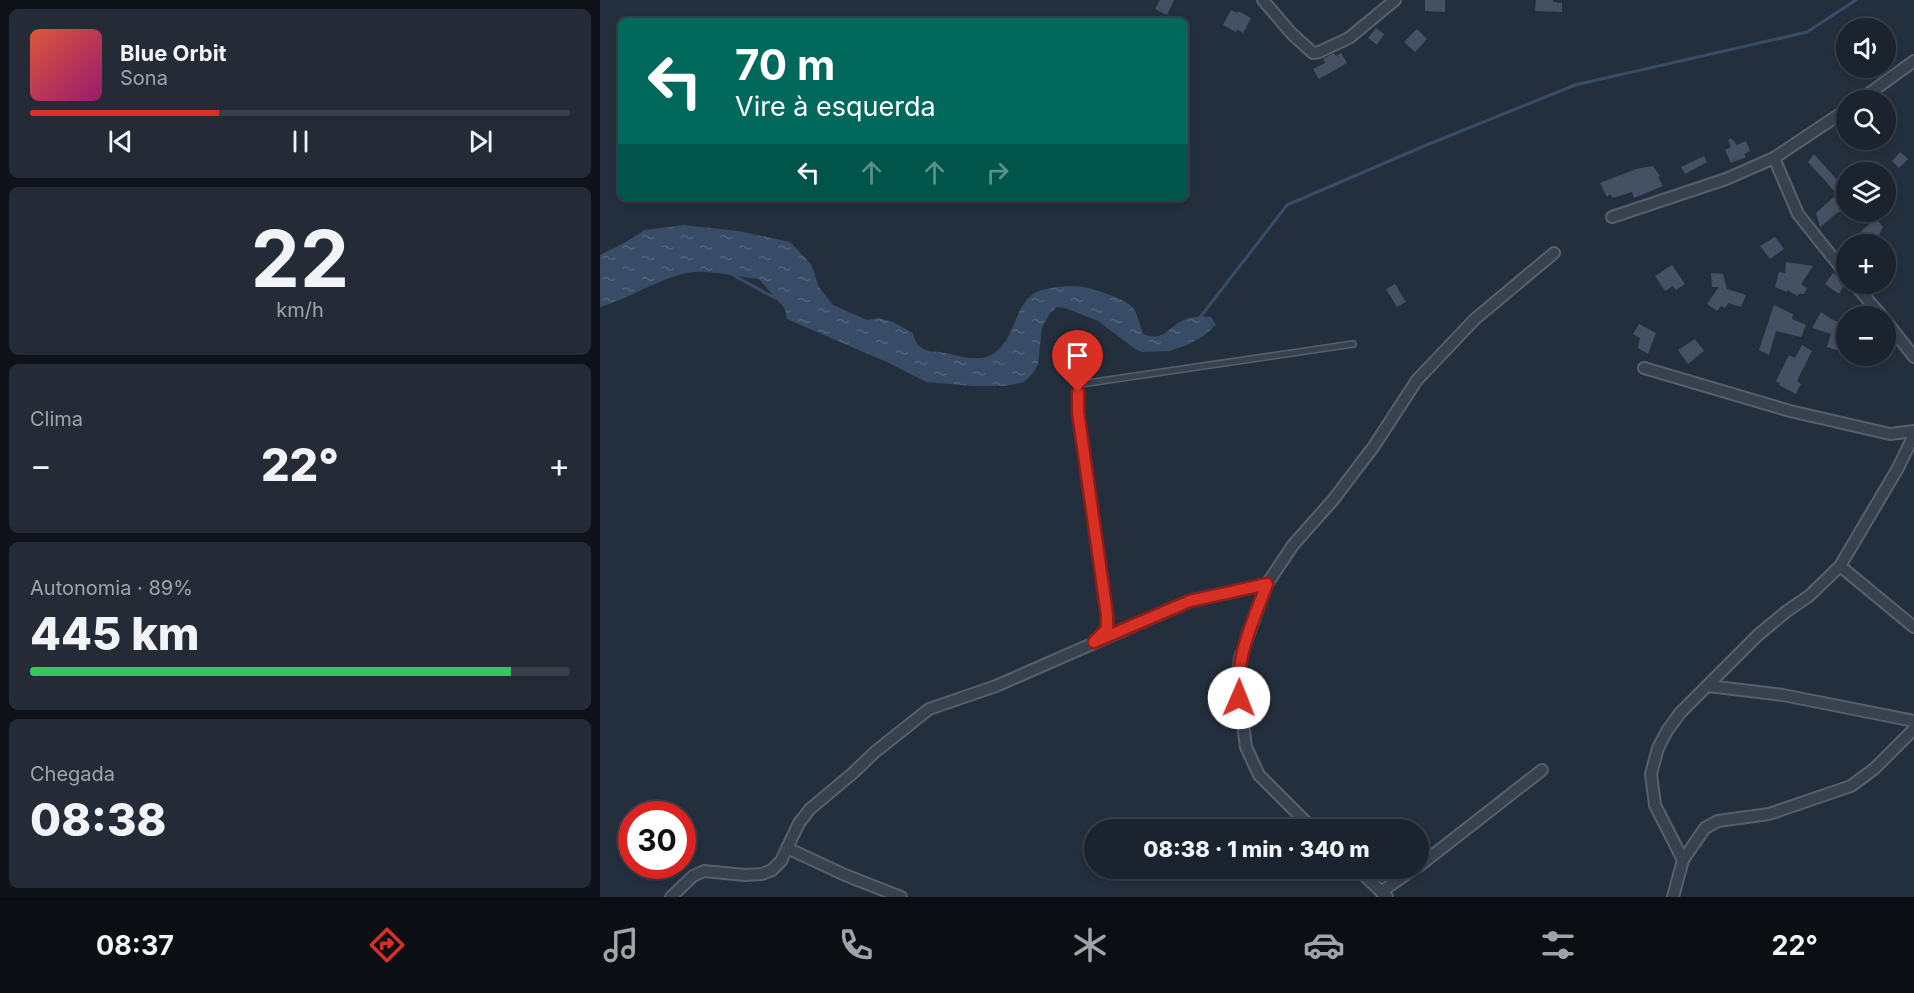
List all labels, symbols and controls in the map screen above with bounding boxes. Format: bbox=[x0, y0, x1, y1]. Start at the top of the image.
map controls bbox=[1836, 18, 1896, 366]
button: sound bbox=[1836, 18, 1896, 78]
text: 70 m bbox=[735, 39, 835, 90]
text: Blue Orbit bbox=[120, 40, 227, 66]
icon: left bbox=[636, 42, 714, 120]
text: Sona bbox=[120, 66, 168, 90]
text: Vire à esquerda bbox=[735, 90, 936, 123]
button: search bbox=[1836, 90, 1896, 150]
icon: previous bbox=[104, 125, 137, 158]
icon: pause bbox=[284, 125, 317, 158]
icon: next bbox=[464, 125, 497, 158]
icon: left bbox=[792, 156, 825, 189]
icon: ahead bbox=[855, 156, 888, 189]
icon: ahead bbox=[918, 156, 951, 189]
icon: right bbox=[981, 156, 1014, 189]
button: layers bbox=[1836, 162, 1896, 222]
text: 22 bbox=[251, 211, 349, 306]
button: + bbox=[1836, 234, 1896, 294]
text: km/h bbox=[276, 298, 324, 322]
button: − bbox=[1836, 306, 1896, 366]
pin bbox=[1052, 330, 1103, 392]
icon: arrive bbox=[1061, 339, 1094, 372]
text: Clima bbox=[30, 407, 83, 431]
text: 22° bbox=[261, 437, 339, 492]
text: − bbox=[30, 445, 52, 485]
text: + bbox=[548, 445, 570, 485]
text: Autonomia · 89% bbox=[30, 576, 193, 600]
text: 445 km bbox=[30, 606, 200, 661]
position arrow bbox=[1207, 666, 1271, 730]
text: Chegada bbox=[30, 762, 115, 786]
text: 08:38 bbox=[30, 792, 166, 847]
speed limit sign: 30 bbox=[618, 801, 696, 879]
text: 08:38 · 1 min · 340 m bbox=[1143, 836, 1370, 862]
icon: directions bbox=[366, 924, 408, 966]
icon: music bbox=[600, 924, 642, 966]
icon: phone bbox=[835, 924, 877, 966]
icon: climate bbox=[1069, 924, 1111, 966]
icon: car bbox=[1303, 924, 1345, 966]
icon: filters bbox=[1537, 924, 1579, 966]
text: 08:37 bbox=[96, 929, 174, 962]
text: 22° bbox=[1771, 929, 1818, 962]

